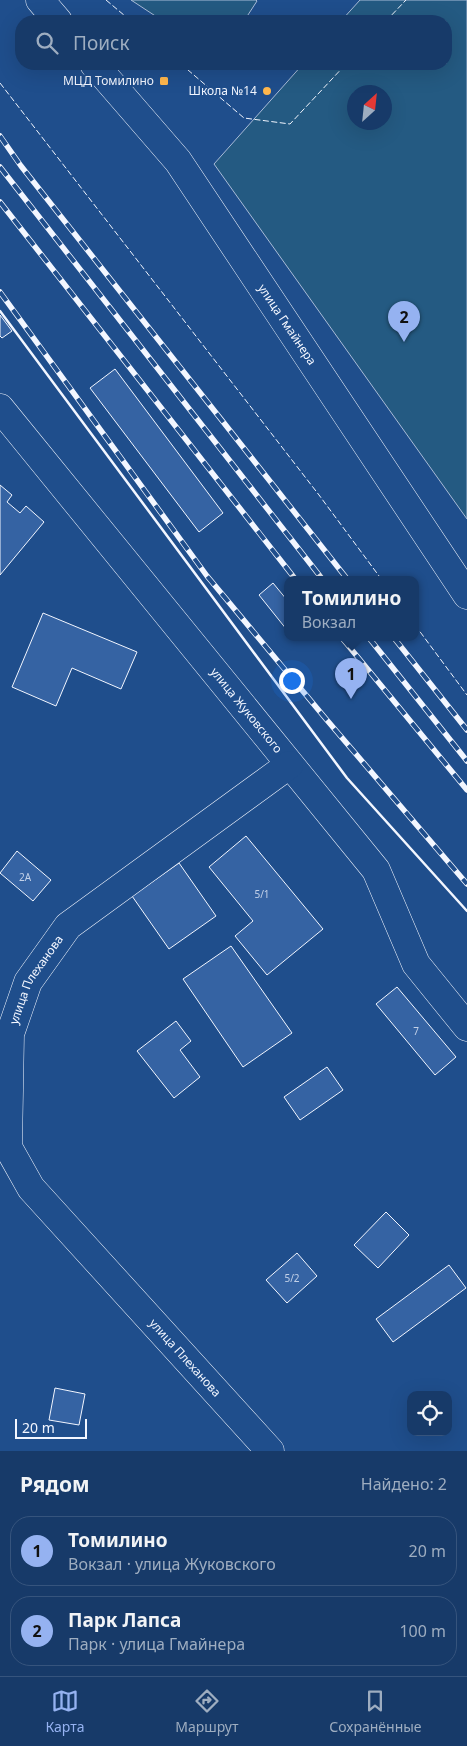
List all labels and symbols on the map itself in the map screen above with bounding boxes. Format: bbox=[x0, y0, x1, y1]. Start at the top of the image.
place label: МЦД Томилино bbox=[63, 72, 154, 89]
marker: МЦД Томилино bbox=[158, 75, 170, 87]
place label: Школа №14 bbox=[189, 82, 257, 99]
marker: Школа №14 bbox=[261, 85, 273, 97]
north arrow bbox=[347, 85, 392, 130]
street label: улица Гмайнера bbox=[254, 280, 321, 368]
pin: 2 bbox=[388, 301, 420, 342]
pin: 1 bbox=[335, 658, 367, 699]
street label: улица Жуковского bbox=[207, 664, 286, 756]
your location bbox=[279, 668, 305, 694]
house number: 2А bbox=[19, 870, 32, 884]
house number: 5/1 bbox=[254, 887, 270, 901]
street label: улица Плеханова bbox=[5, 932, 67, 1027]
house number: 7 bbox=[413, 1024, 419, 1038]
house number: 5/2 bbox=[284, 1271, 300, 1285]
street label: улица Плеханова bbox=[146, 1315, 225, 1400]
scale bar bbox=[15, 1416, 88, 1439]

